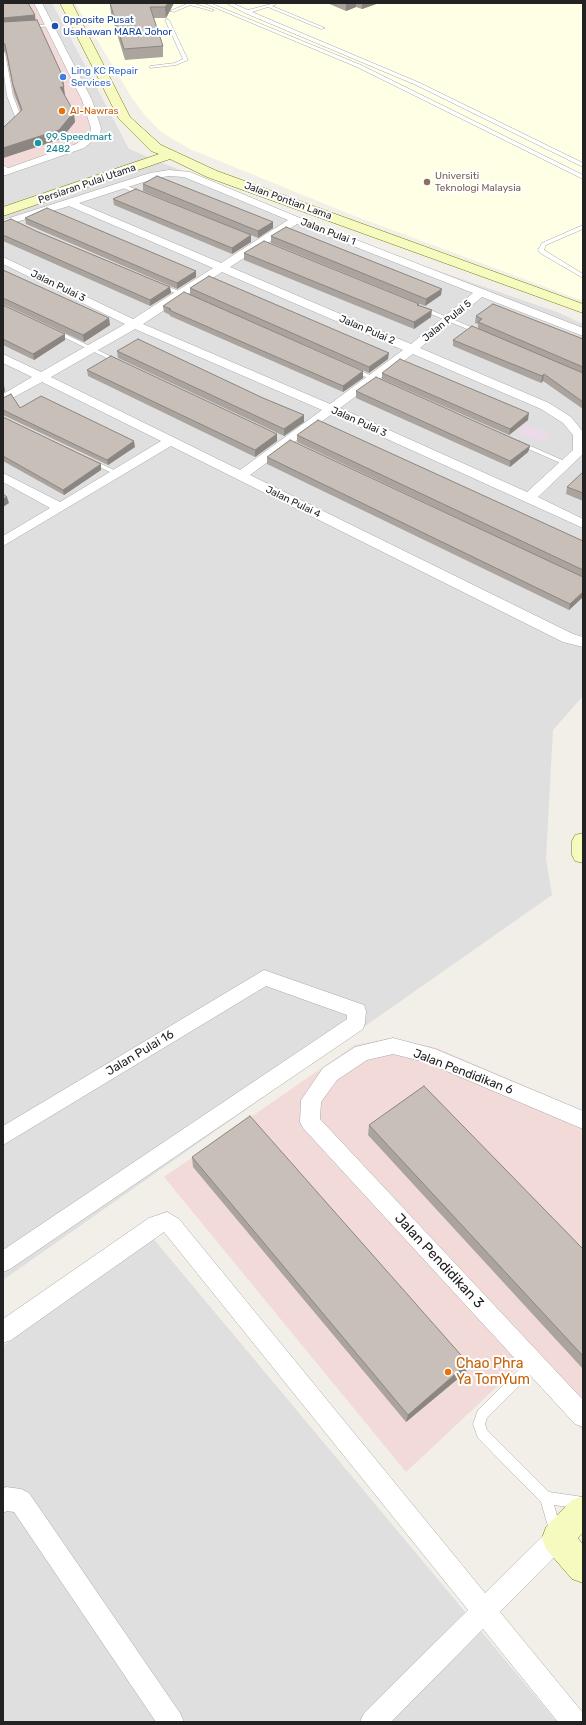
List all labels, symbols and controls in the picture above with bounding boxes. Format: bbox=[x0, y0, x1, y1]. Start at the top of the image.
place label: Opposite Pusat Usahawan MARA Johor bbox=[63, 14, 172, 38]
marker: Opposite Pusat Usahawan MARA Johor bbox=[50, 21, 60, 31]
place label: Ling KC Repair Services bbox=[71, 65, 138, 88]
marker: Ling KC Repair Services bbox=[58, 72, 68, 82]
place label: Al-Nawras bbox=[70, 105, 119, 117]
marker: Al-Nawras bbox=[57, 106, 67, 116]
place label: 99 Speedmart 2482 bbox=[46, 131, 112, 154]
marker: 99 Speedmart 2482 bbox=[33, 138, 43, 148]
street label: Persiaran Pulai Utama bbox=[37, 162, 137, 206]
place label: Universiti Teknologi Malaysia bbox=[435, 170, 521, 194]
marker: Universiti Teknologi Malaysia bbox=[422, 177, 432, 187]
street label: Jalan Pontian Lama bbox=[243, 180, 333, 222]
street label: Jalan Pulai 1 bbox=[299, 216, 357, 248]
street label: Jalan Pulai 3 bbox=[29, 268, 87, 304]
street label: Jalan Pulai 5 bbox=[420, 298, 474, 344]
street label: Jalan Pulai 2 bbox=[337, 313, 397, 347]
street label: Jalan Pulai 3 bbox=[329, 404, 389, 440]
street label: Jalan Pulai 4 bbox=[264, 484, 322, 520]
street label: Jalan Pulai 16 bbox=[103, 1027, 177, 1079]
street label: Jalan Pendidikan 6 bbox=[411, 1046, 515, 1098]
street label: Jalan Pendidikan 3 bbox=[391, 1210, 487, 1312]
place label: Chao Phra Ya TomYum bbox=[456, 1356, 530, 1388]
marker: Chao Phra Ya TomYum bbox=[443, 1367, 453, 1377]

